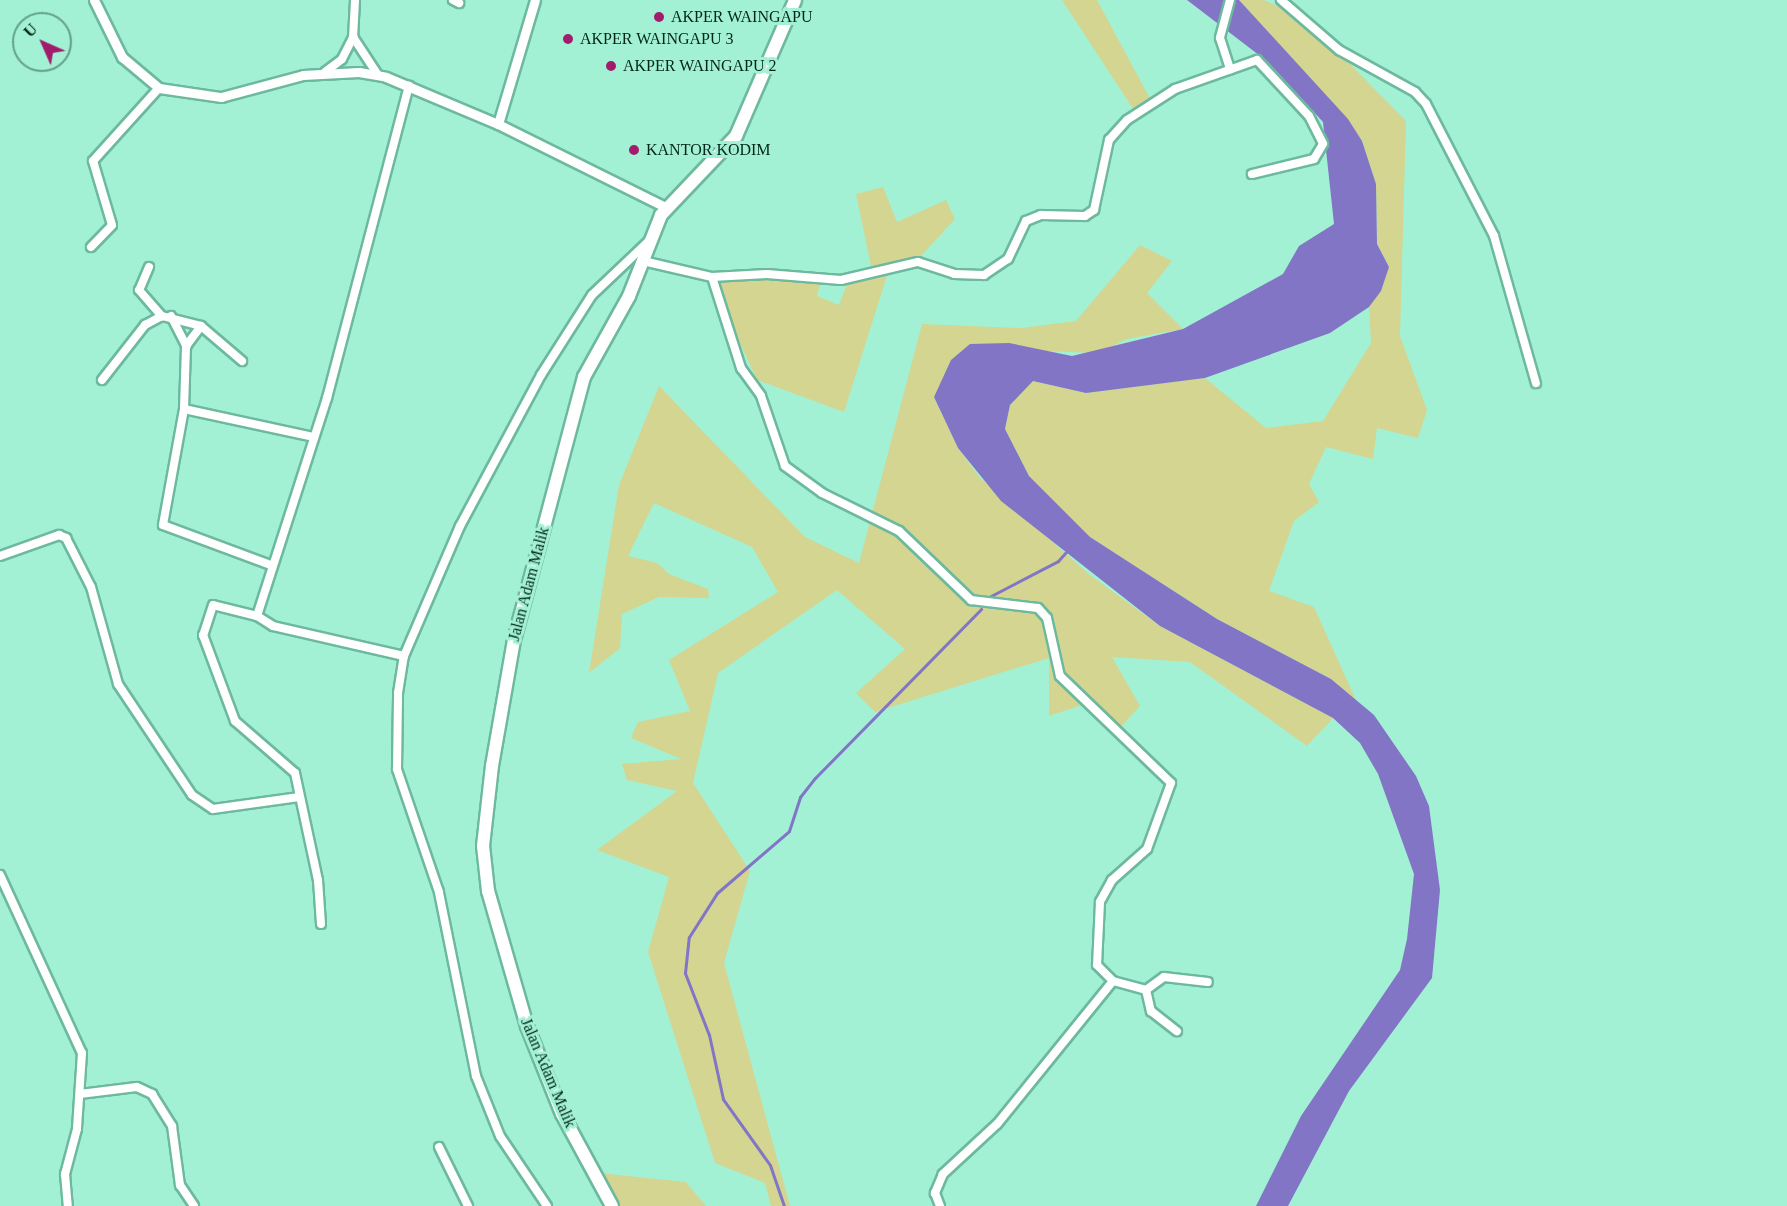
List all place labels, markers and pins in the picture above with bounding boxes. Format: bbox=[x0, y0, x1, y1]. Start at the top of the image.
place label: AKPER WAINGAPU bbox=[671, 7, 813, 27]
marker: AKPER WAINGAPU bbox=[652, 10, 666, 24]
place label: AKPER WAINGAPU 3 bbox=[580, 29, 734, 49]
marker: AKPER WAINGAPU 3 bbox=[561, 32, 575, 46]
place label: AKPER WAINGAPU 2 bbox=[623, 56, 777, 76]
marker: AKPER WAINGAPU 2 bbox=[604, 59, 618, 73]
place label: KANTOR KODIM bbox=[646, 140, 771, 160]
marker: KANTOR KODIM bbox=[627, 143, 641, 157]

